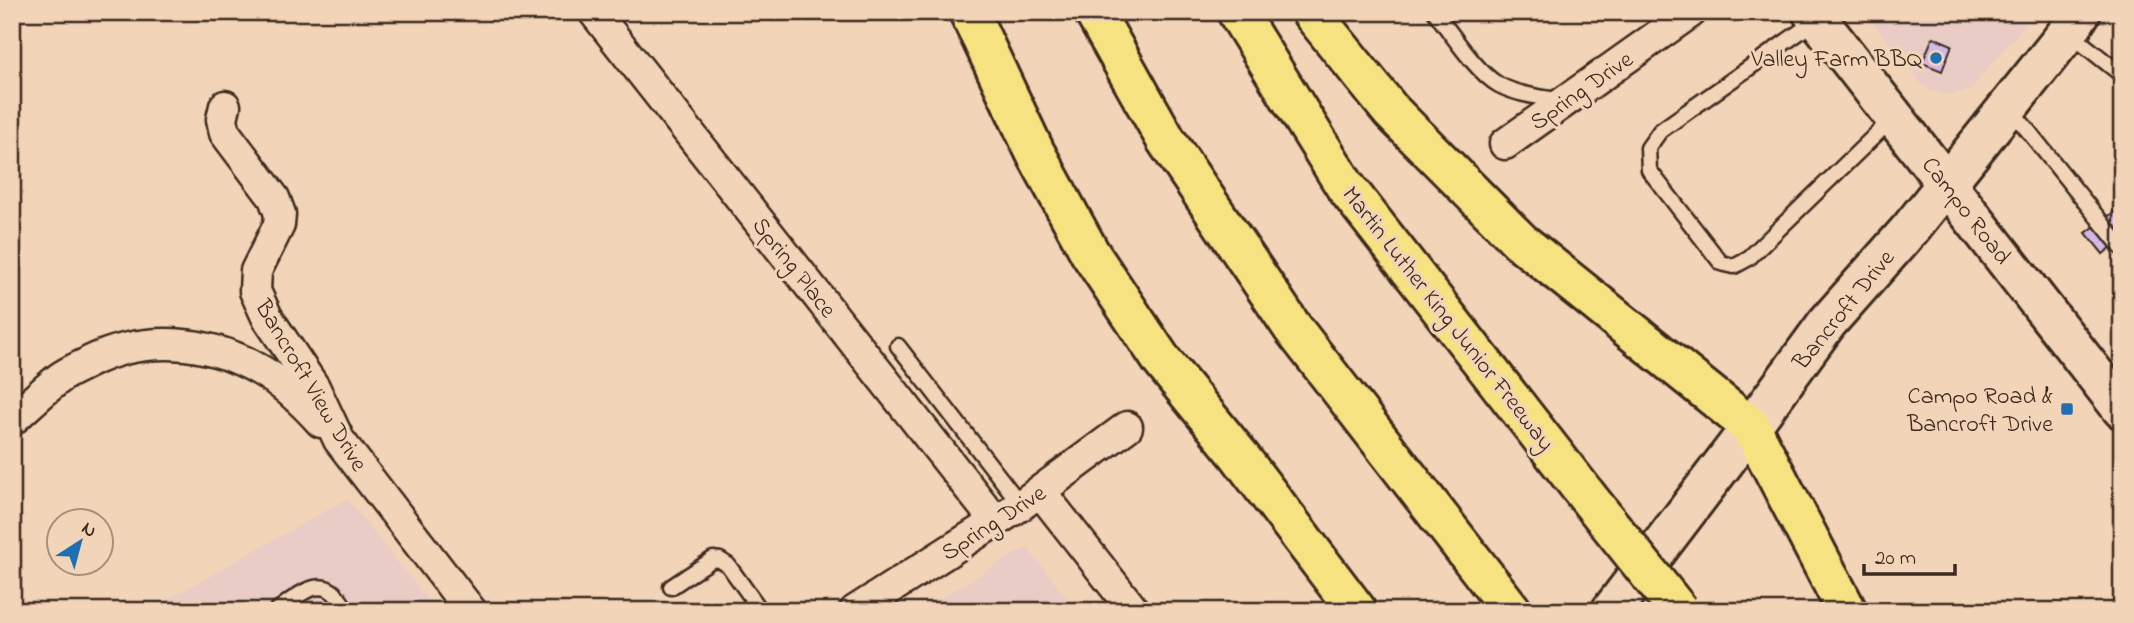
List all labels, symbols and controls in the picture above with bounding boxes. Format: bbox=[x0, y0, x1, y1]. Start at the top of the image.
street label: Spring Drive bbox=[1524, 43, 1641, 141]
place label: Valley Farm BBQ bbox=[1750, 43, 1923, 79]
marker: Valley Farm BBQ bbox=[1928, 50, 1944, 66]
street label: Campo Road bbox=[1912, 150, 2019, 273]
street label: Martin Luther King Junior Freeway bbox=[1331, 180, 1562, 460]
street label: Spring Place bbox=[742, 211, 844, 327]
street label: Bancroft Drive bbox=[1785, 243, 1905, 379]
street label: Bancroft View Drive bbox=[244, 293, 375, 479]
place label: Campo Road & Bancroft Drive bbox=[1906, 380, 2053, 443]
marker: Campo Road & Bancroft Drive bbox=[2059, 401, 2075, 417]
street label: Spring Drive bbox=[935, 477, 1054, 571]
north arrow bbox=[46, 508, 116, 578]
text: N bbox=[75, 516, 102, 545]
scale bar bbox=[1864, 532, 1955, 576]
text: 20 m bbox=[1875, 544, 1916, 574]

